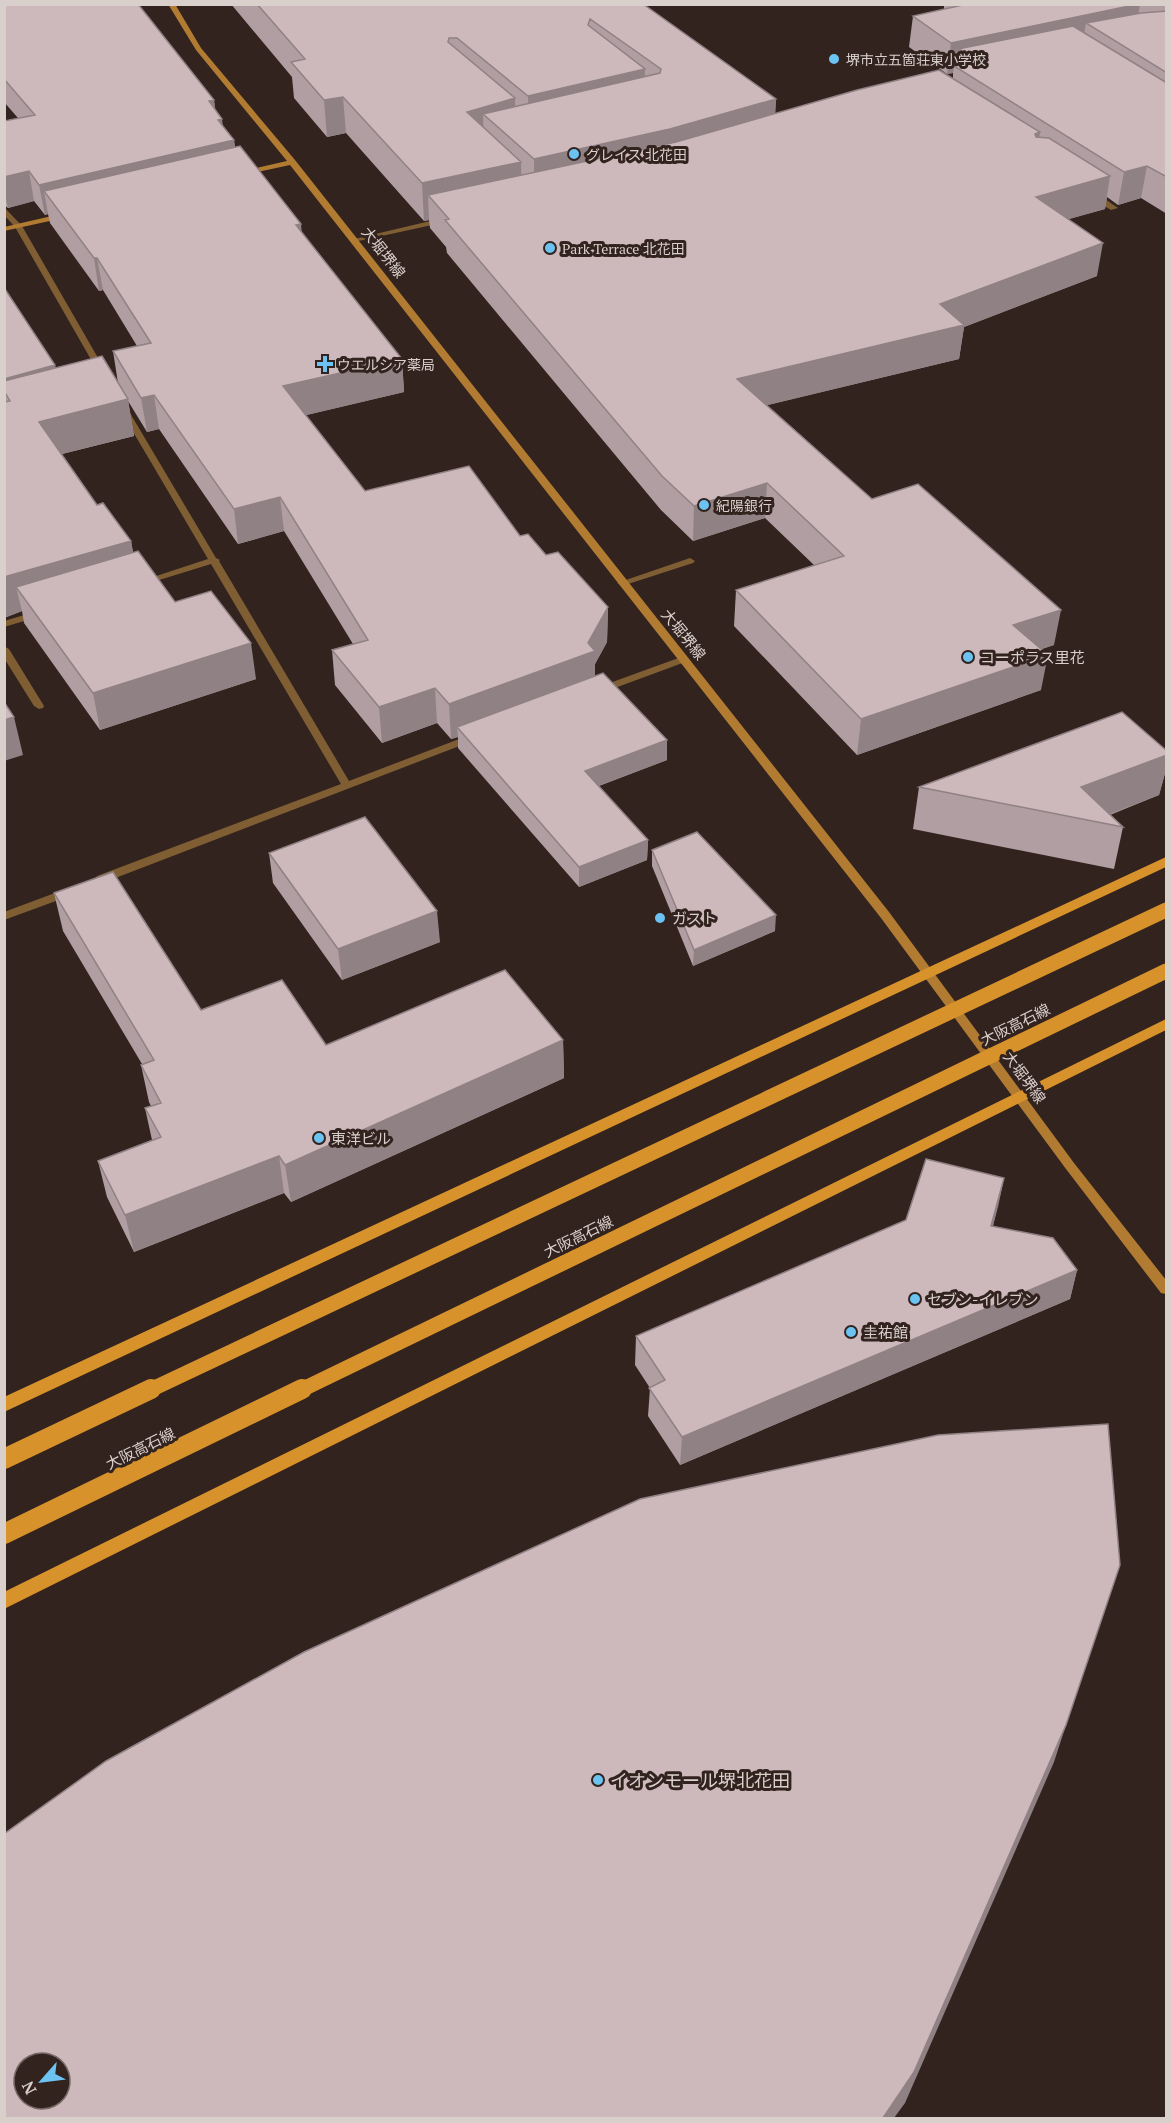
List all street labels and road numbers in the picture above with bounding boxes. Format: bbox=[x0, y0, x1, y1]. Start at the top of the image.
street label: 大堀堺線 bbox=[358, 222, 410, 282]
street label: 大堀堺線 bbox=[657, 604, 711, 664]
street label: 大阪高石線 bbox=[977, 999, 1053, 1049]
street label: 大堀堺線 bbox=[999, 1047, 1051, 1107]
street label: 大阪高石線 bbox=[540, 1211, 616, 1261]
street label: 大阪高石線 bbox=[102, 1423, 178, 1473]

